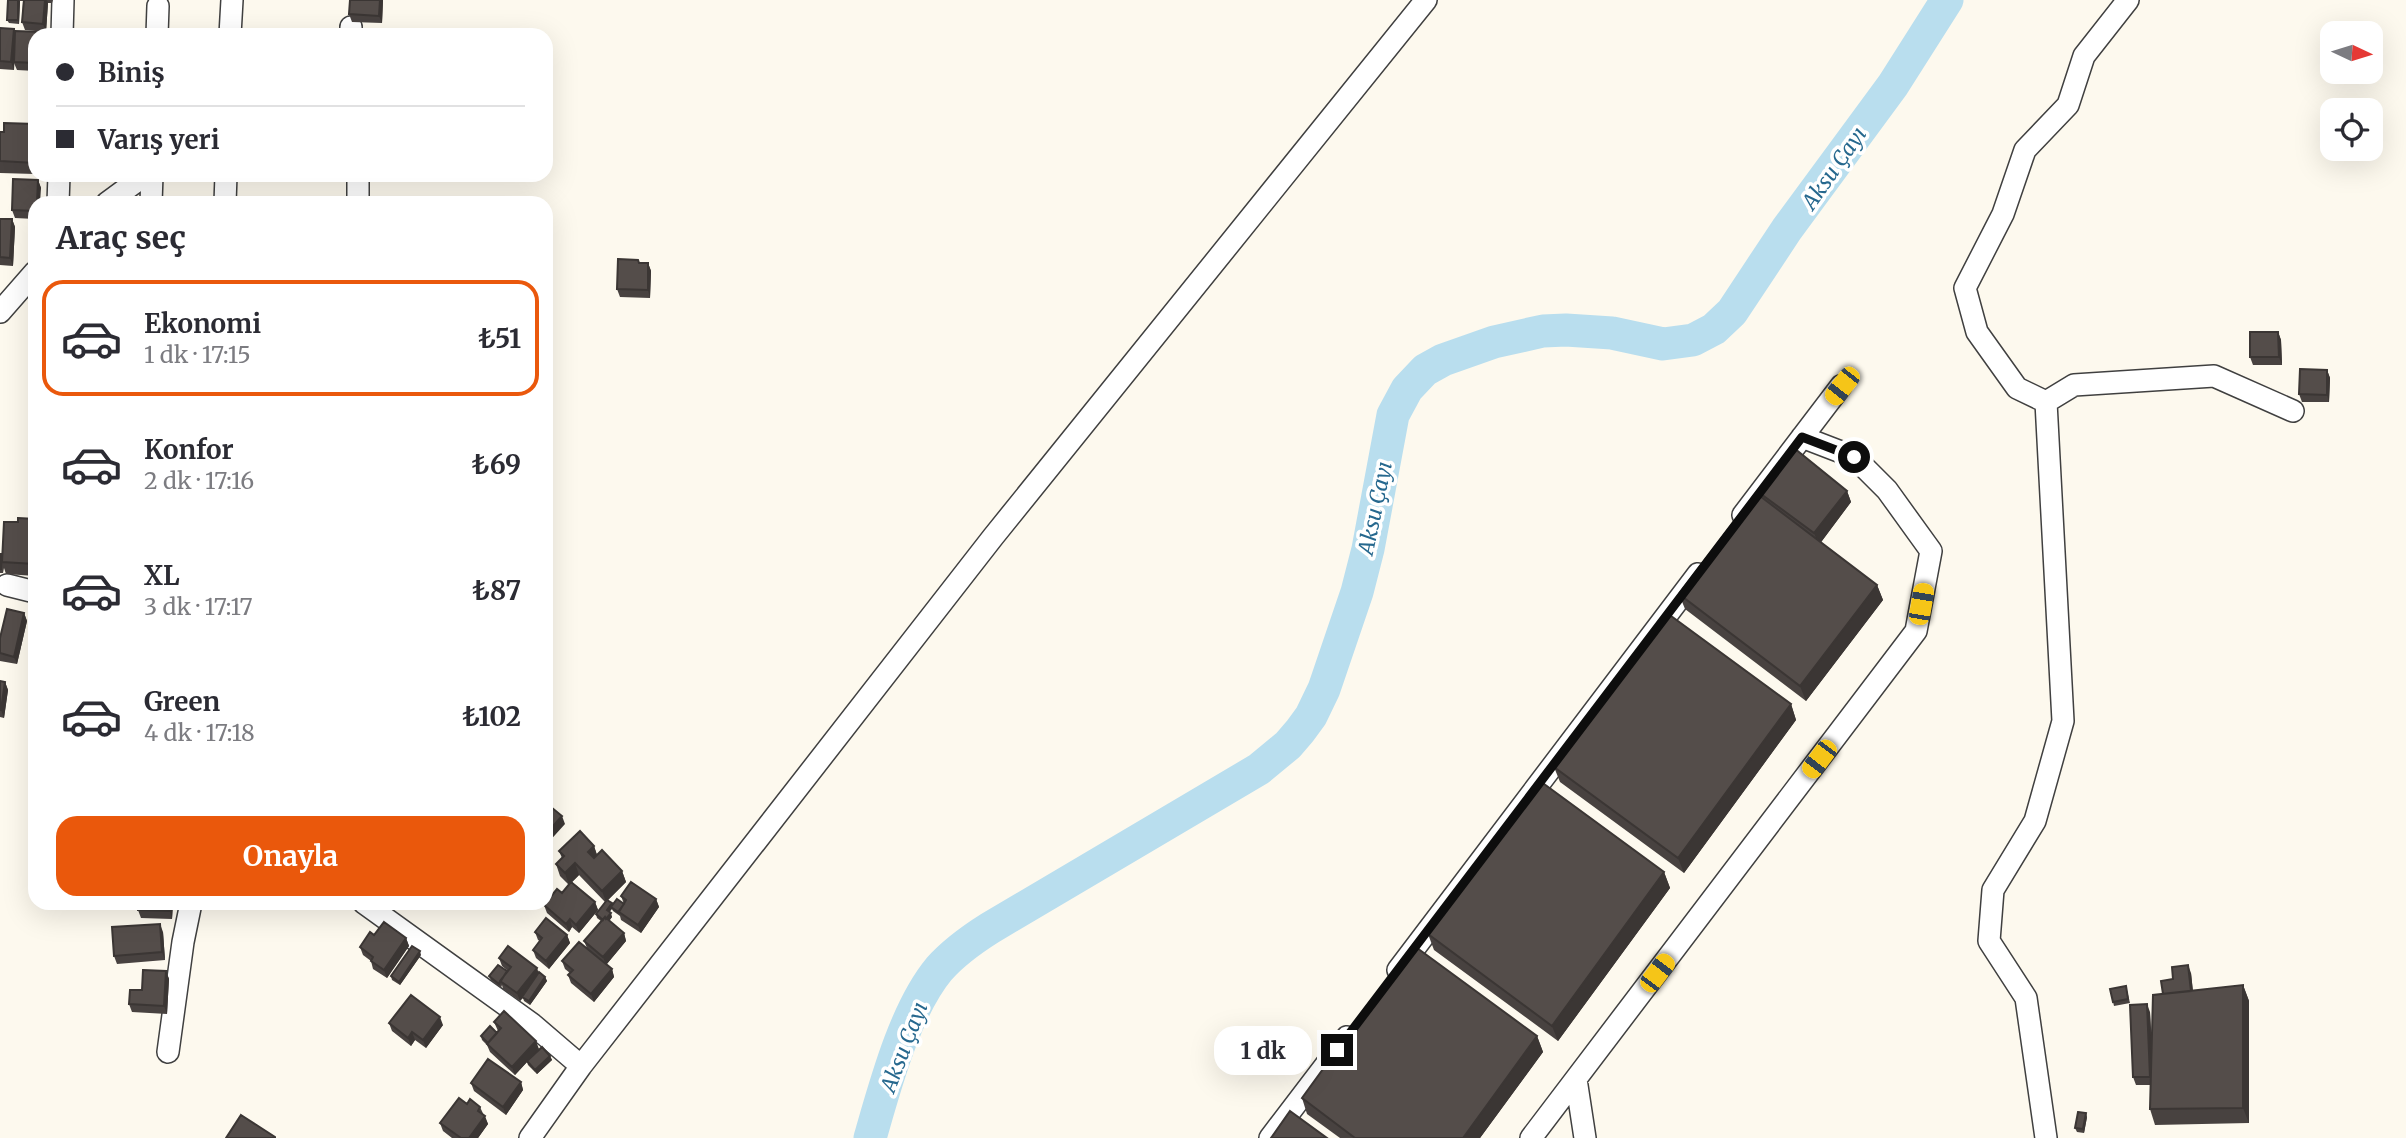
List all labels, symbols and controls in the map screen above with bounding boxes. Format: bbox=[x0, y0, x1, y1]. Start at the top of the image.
north arrow bbox=[2320, 21, 2384, 84]
map controls bbox=[2320, 21, 2383, 161]
text: Biniş bbox=[98, 56, 165, 89]
button: locate bbox=[2320, 98, 2383, 161]
water label: Aksu Çayı bbox=[1795, 122, 1872, 216]
text: Varış yeri bbox=[98, 123, 220, 156]
text: Araç seç bbox=[56, 218, 186, 258]
icon: car bbox=[60, 307, 123, 370]
text: Ekonomi bbox=[144, 307, 261, 340]
text: ₺51 bbox=[478, 322, 521, 355]
text: 1 dk · 17:15 bbox=[144, 340, 251, 369]
car bbox=[1821, 363, 1864, 409]
icon: car bbox=[60, 433, 123, 496]
text: Konfor bbox=[144, 433, 234, 466]
route start bbox=[1838, 441, 1870, 473]
text: ₺69 bbox=[472, 448, 521, 481]
water label: Aksu Çayı bbox=[1352, 459, 1398, 559]
text: 2 dk · 17:16 bbox=[144, 466, 254, 495]
icon: car bbox=[60, 559, 123, 622]
text: XL bbox=[144, 559, 180, 592]
text: ₺87 bbox=[472, 574, 521, 607]
car bbox=[1908, 581, 1935, 627]
text: 3 dk · 17:17 bbox=[144, 592, 253, 621]
icon: car bbox=[60, 685, 123, 748]
text: Green bbox=[144, 685, 220, 718]
text: ₺102 bbox=[462, 700, 521, 733]
text: 4 dk · 17:18 bbox=[144, 718, 255, 747]
car bbox=[1798, 736, 1841, 782]
button: Onayla bbox=[56, 816, 525, 896]
car bbox=[1636, 950, 1679, 996]
water label: Aksu Çayı bbox=[874, 998, 934, 1098]
callout: 1 dk bbox=[1214, 1026, 1312, 1074]
route end bbox=[1321, 1034, 1353, 1066]
text: 1 dk bbox=[1240, 1036, 1286, 1065]

